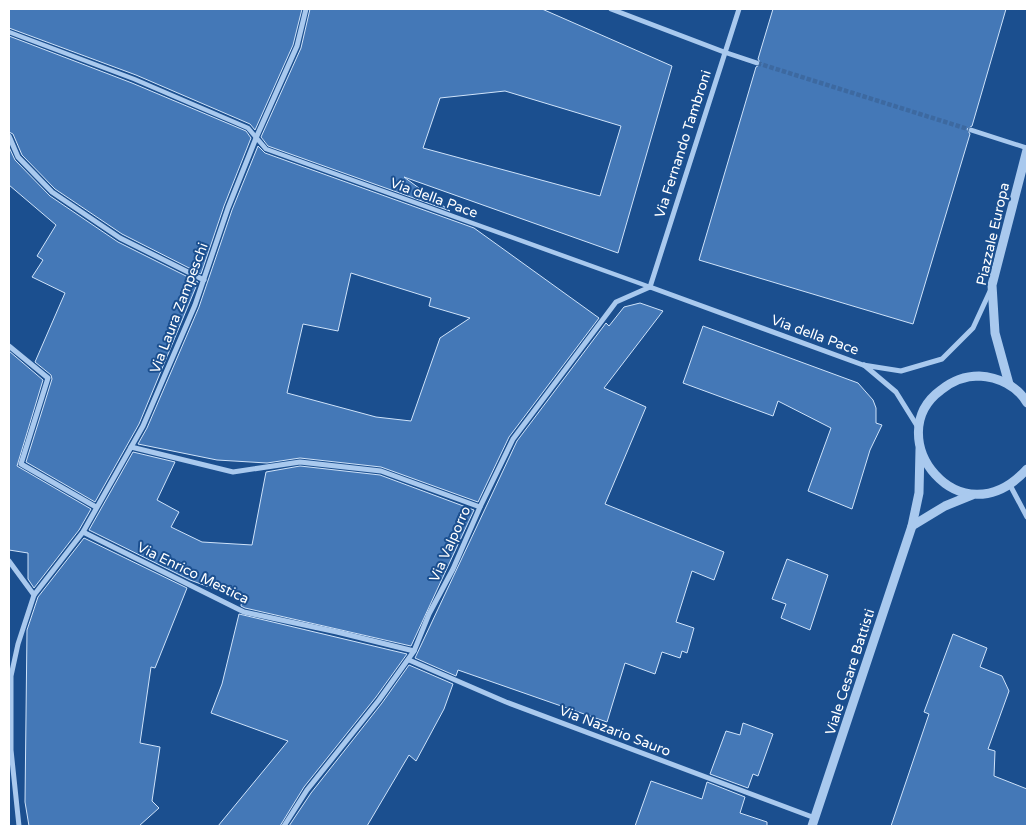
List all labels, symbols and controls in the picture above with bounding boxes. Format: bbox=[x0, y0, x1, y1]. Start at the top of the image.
street label: Via Fernando Tambroni bbox=[651, 68, 715, 220]
street label: Via della Pace bbox=[388, 174, 480, 222]
street label: Piazzale Europa bbox=[973, 181, 1013, 287]
street label: Via Laura Zampeschi bbox=[146, 240, 212, 376]
street label: Via della Pace bbox=[769, 311, 861, 359]
street label: Via Valporro bbox=[426, 503, 474, 585]
street label: Via Enrico Mestica bbox=[134, 539, 252, 607]
street label: Viale Cesare Battisti bbox=[822, 607, 878, 737]
street label: Via Nazario Sauro bbox=[557, 702, 673, 760]

